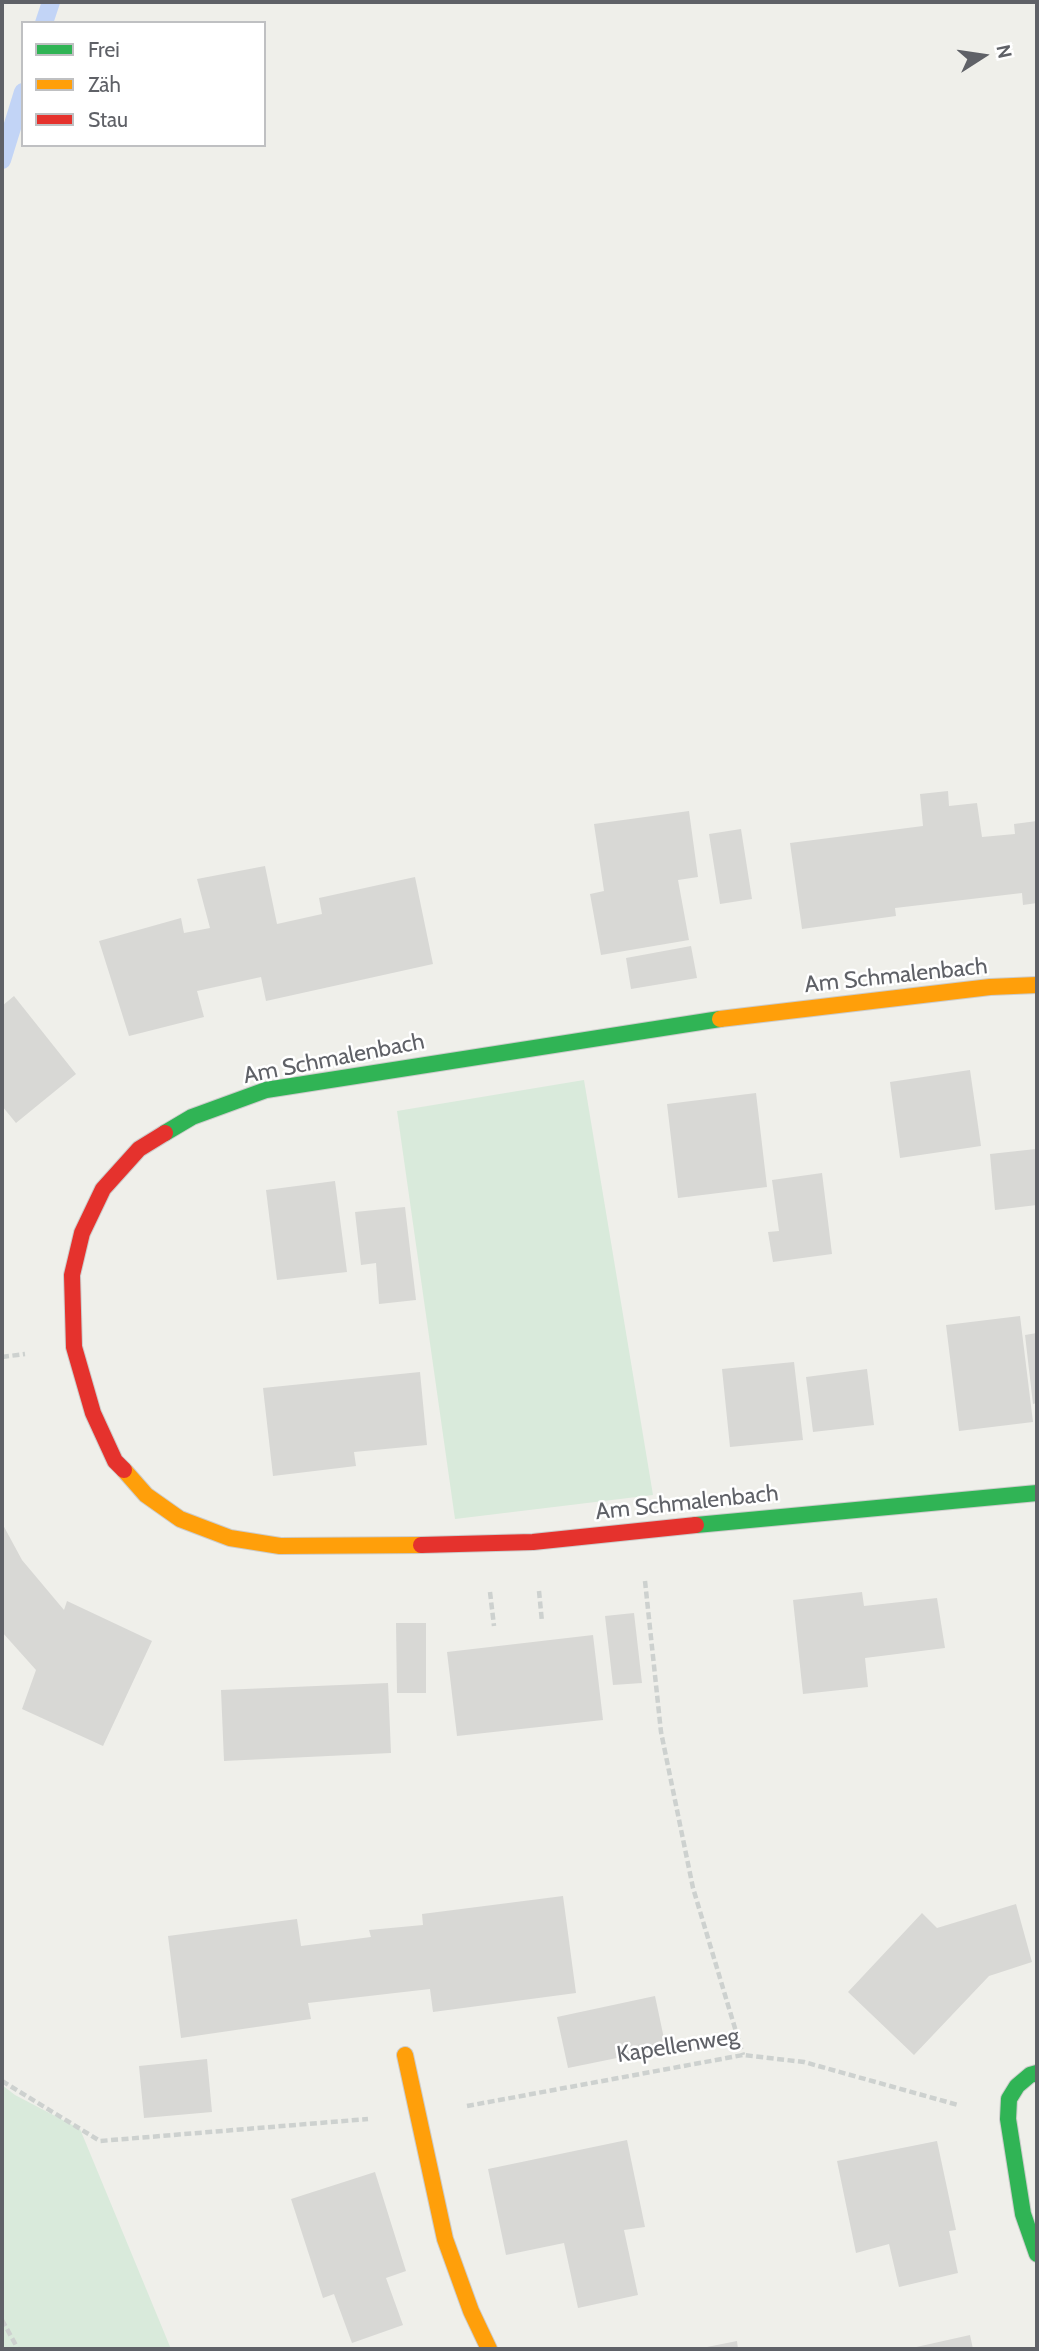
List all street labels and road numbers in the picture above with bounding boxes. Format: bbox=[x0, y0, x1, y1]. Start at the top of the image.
street label: Am Schmalenbach bbox=[803, 953, 989, 999]
street label: Am Schmalenbach bbox=[241, 1028, 427, 1090]
street label: Am Schmalenbach bbox=[594, 1480, 780, 1526]
street label: Kapellenweg bbox=[615, 2023, 741, 2069]

